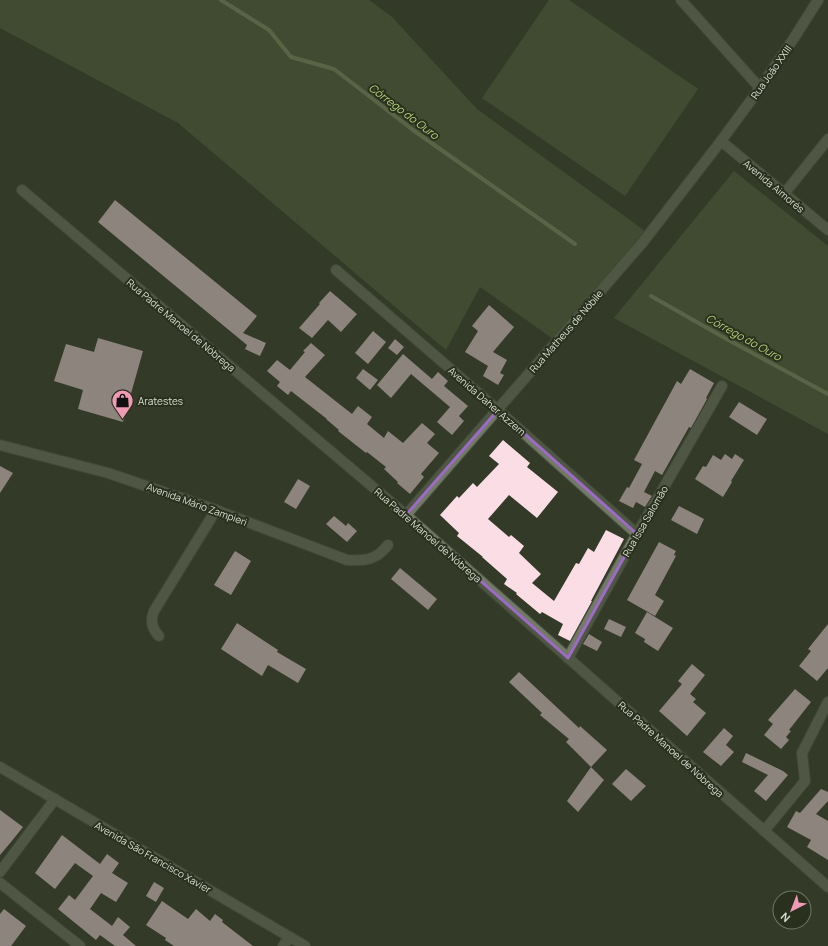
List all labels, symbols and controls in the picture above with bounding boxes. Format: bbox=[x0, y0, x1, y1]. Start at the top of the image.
street label: Rua João XXIII bbox=[747, 42, 795, 102]
water label: Córrego do Ouro bbox=[366, 80, 443, 143]
street label: Avenida Aimorés bbox=[740, 156, 808, 216]
street label: Rua Padre Manoel de Nóbrega bbox=[124, 275, 238, 375]
street label: Rua Matheus de Nóbile bbox=[526, 286, 606, 375]
water label: Córrego do Ouro bbox=[704, 310, 786, 365]
street label: Avenida Daher Azzem bbox=[445, 363, 529, 439]
shop icon: Aratestes bbox=[109, 388, 135, 421]
place label: Aratestes bbox=[138, 394, 183, 408]
street label: Avenida Mário Zampieri bbox=[145, 479, 249, 529]
street label: Rua Issa Salomão bbox=[619, 483, 671, 559]
street label: Rua Padre Manoel de Nóbrega bbox=[371, 485, 485, 585]
street label: Rua Padre Manoel de Nóbrega bbox=[615, 698, 727, 800]
street label: Avenida São Francisco Xavier bbox=[92, 818, 214, 896]
north arrow bbox=[772, 890, 812, 930]
text: N bbox=[777, 910, 793, 926]

